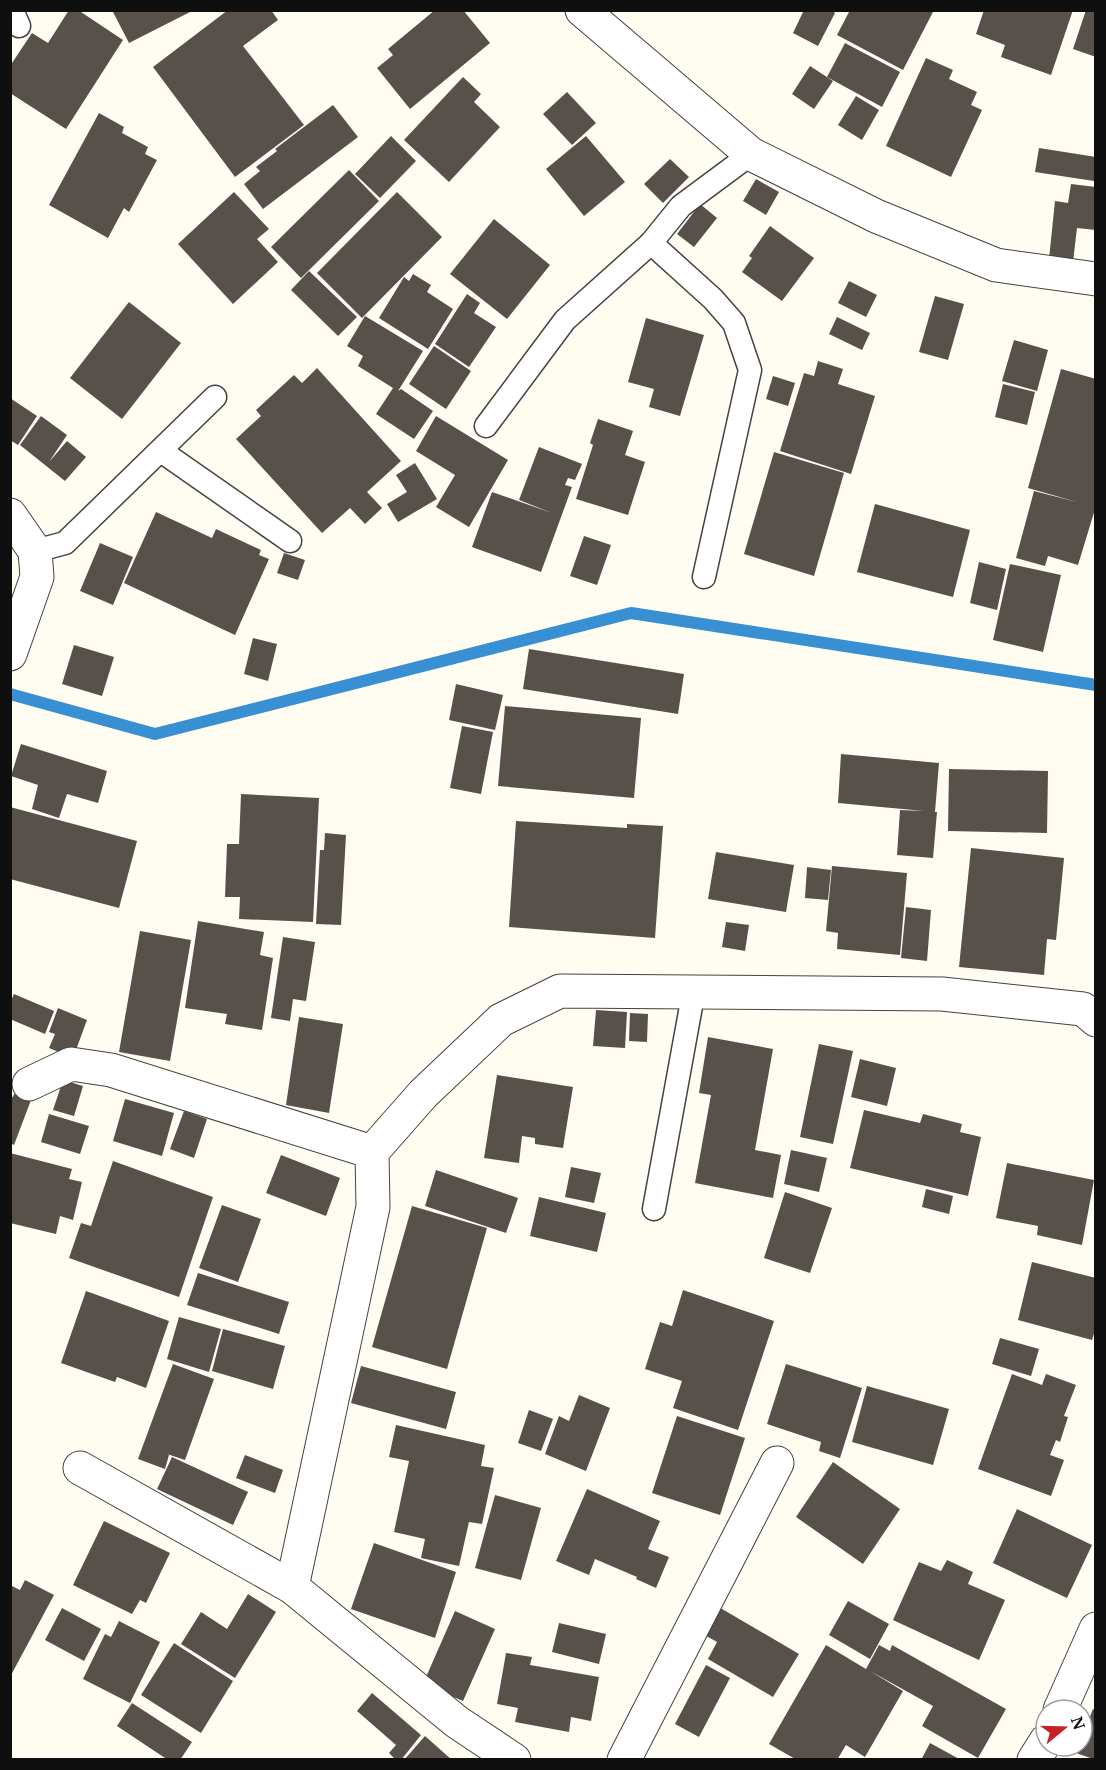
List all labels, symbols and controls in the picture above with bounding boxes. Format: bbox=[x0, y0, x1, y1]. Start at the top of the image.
north arrow bbox=[1034, 1698, 1094, 1758]
text: N bbox=[1066, 1714, 1091, 1733]

